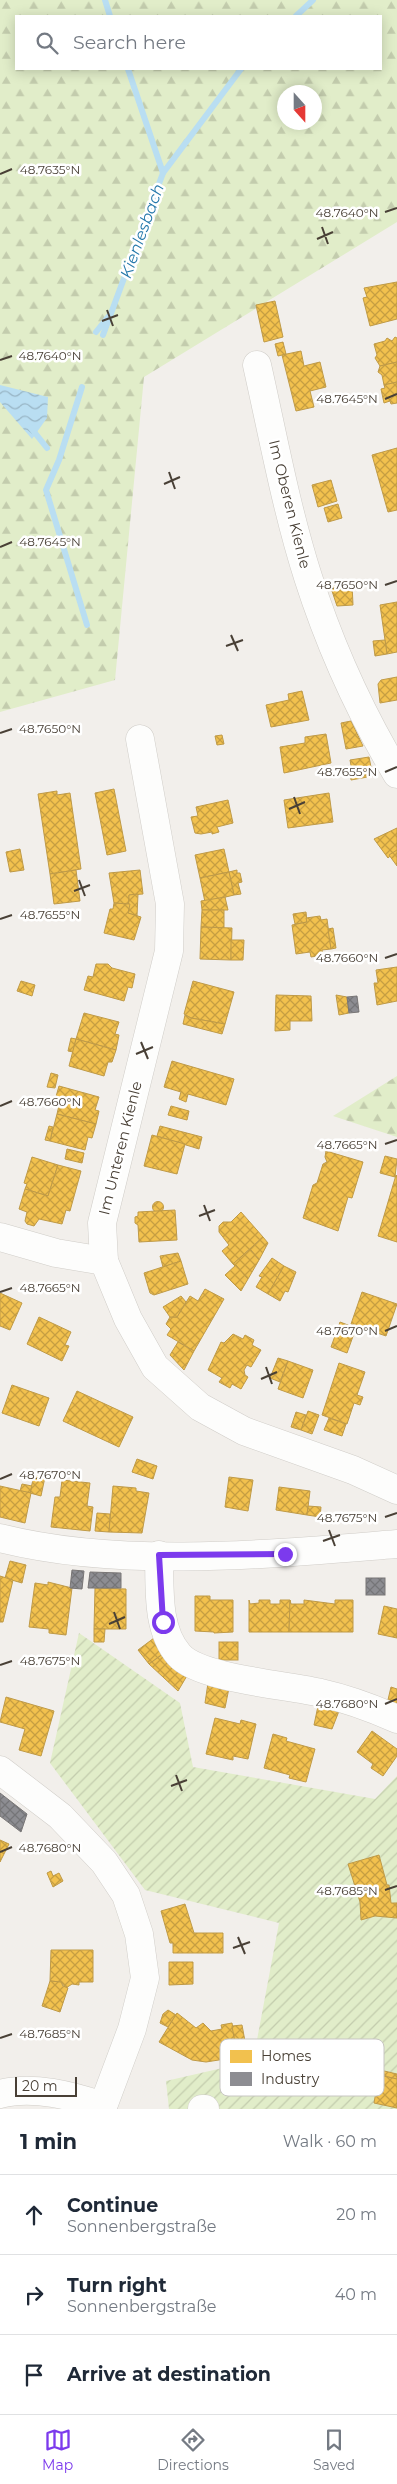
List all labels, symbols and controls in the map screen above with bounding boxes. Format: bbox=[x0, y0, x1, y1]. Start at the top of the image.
search box bbox=[15, 15, 382, 70]
icon: search bbox=[33, 29, 61, 57]
text: Search here bbox=[73, 31, 186, 54]
north arrow bbox=[277, 85, 322, 130]
text: 48.7635°N bbox=[20, 162, 80, 177]
water label: Kienlesbach bbox=[116, 181, 168, 281]
text: 48.7640°N bbox=[315, 205, 379, 220]
text: 48.7640°N bbox=[18, 348, 82, 363]
text: 48.7645°N bbox=[316, 391, 378, 406]
street label: Im Oberen Kienle bbox=[265, 438, 315, 570]
text: 48.7645°N bbox=[19, 534, 81, 549]
text: 48.7650°N bbox=[316, 577, 378, 592]
text: 48.7650°N bbox=[19, 721, 81, 736]
text: 48.7655°N bbox=[317, 764, 377, 779]
text: 48.7655°N bbox=[20, 907, 80, 922]
text: 48.7660°N bbox=[316, 950, 378, 965]
street label: Im Unteren Kienle bbox=[94, 1079, 146, 1217]
text: 48.7660°N bbox=[19, 1094, 81, 1109]
text: 48.7665°N bbox=[316, 1137, 378, 1152]
text: 48.7665°N bbox=[19, 1280, 81, 1295]
text: 48.7670°N bbox=[316, 1323, 378, 1338]
text: 48.7670°N bbox=[19, 1467, 81, 1482]
text: 48.7675°N bbox=[317, 1510, 377, 1525]
route end bbox=[274, 1543, 297, 1566]
route start bbox=[152, 1611, 175, 1634]
text: 48.7675°N bbox=[20, 1653, 80, 1668]
text: 48.7680°N bbox=[316, 1696, 378, 1711]
text: 48.7680°N bbox=[19, 1840, 81, 1855]
text: 48.7685°N bbox=[316, 1883, 378, 1898]
text: 48.7685°N bbox=[19, 2026, 81, 2041]
legend bbox=[220, 2039, 384, 2096]
text: Homes bbox=[261, 2047, 311, 2065]
text: Industry bbox=[261, 2070, 320, 2088]
scale bar bbox=[15, 2074, 78, 2097]
text: 20 m bbox=[22, 2077, 58, 2095]
text: 1 min bbox=[20, 2129, 77, 2154]
text: Walk · 60 m bbox=[283, 2132, 377, 2151]
text: Continue bbox=[67, 2194, 158, 2217]
icon: ahead bbox=[20, 2201, 48, 2229]
text: 20 m bbox=[336, 2205, 377, 2224]
text: Sonnenbergstraße bbox=[67, 2217, 217, 2236]
text: Turn right bbox=[67, 2274, 167, 2297]
icon: right bbox=[20, 2281, 48, 2309]
text: 40 m bbox=[335, 2285, 377, 2304]
text: Sonnenbergstraße bbox=[67, 2297, 217, 2316]
icon: arrive bbox=[20, 2361, 48, 2389]
text: Arrive at destination bbox=[67, 2363, 271, 2386]
tab: Map bbox=[42, 2426, 73, 2474]
tab: Directions bbox=[157, 2426, 229, 2474]
tab: Saved bbox=[313, 2426, 355, 2474]

